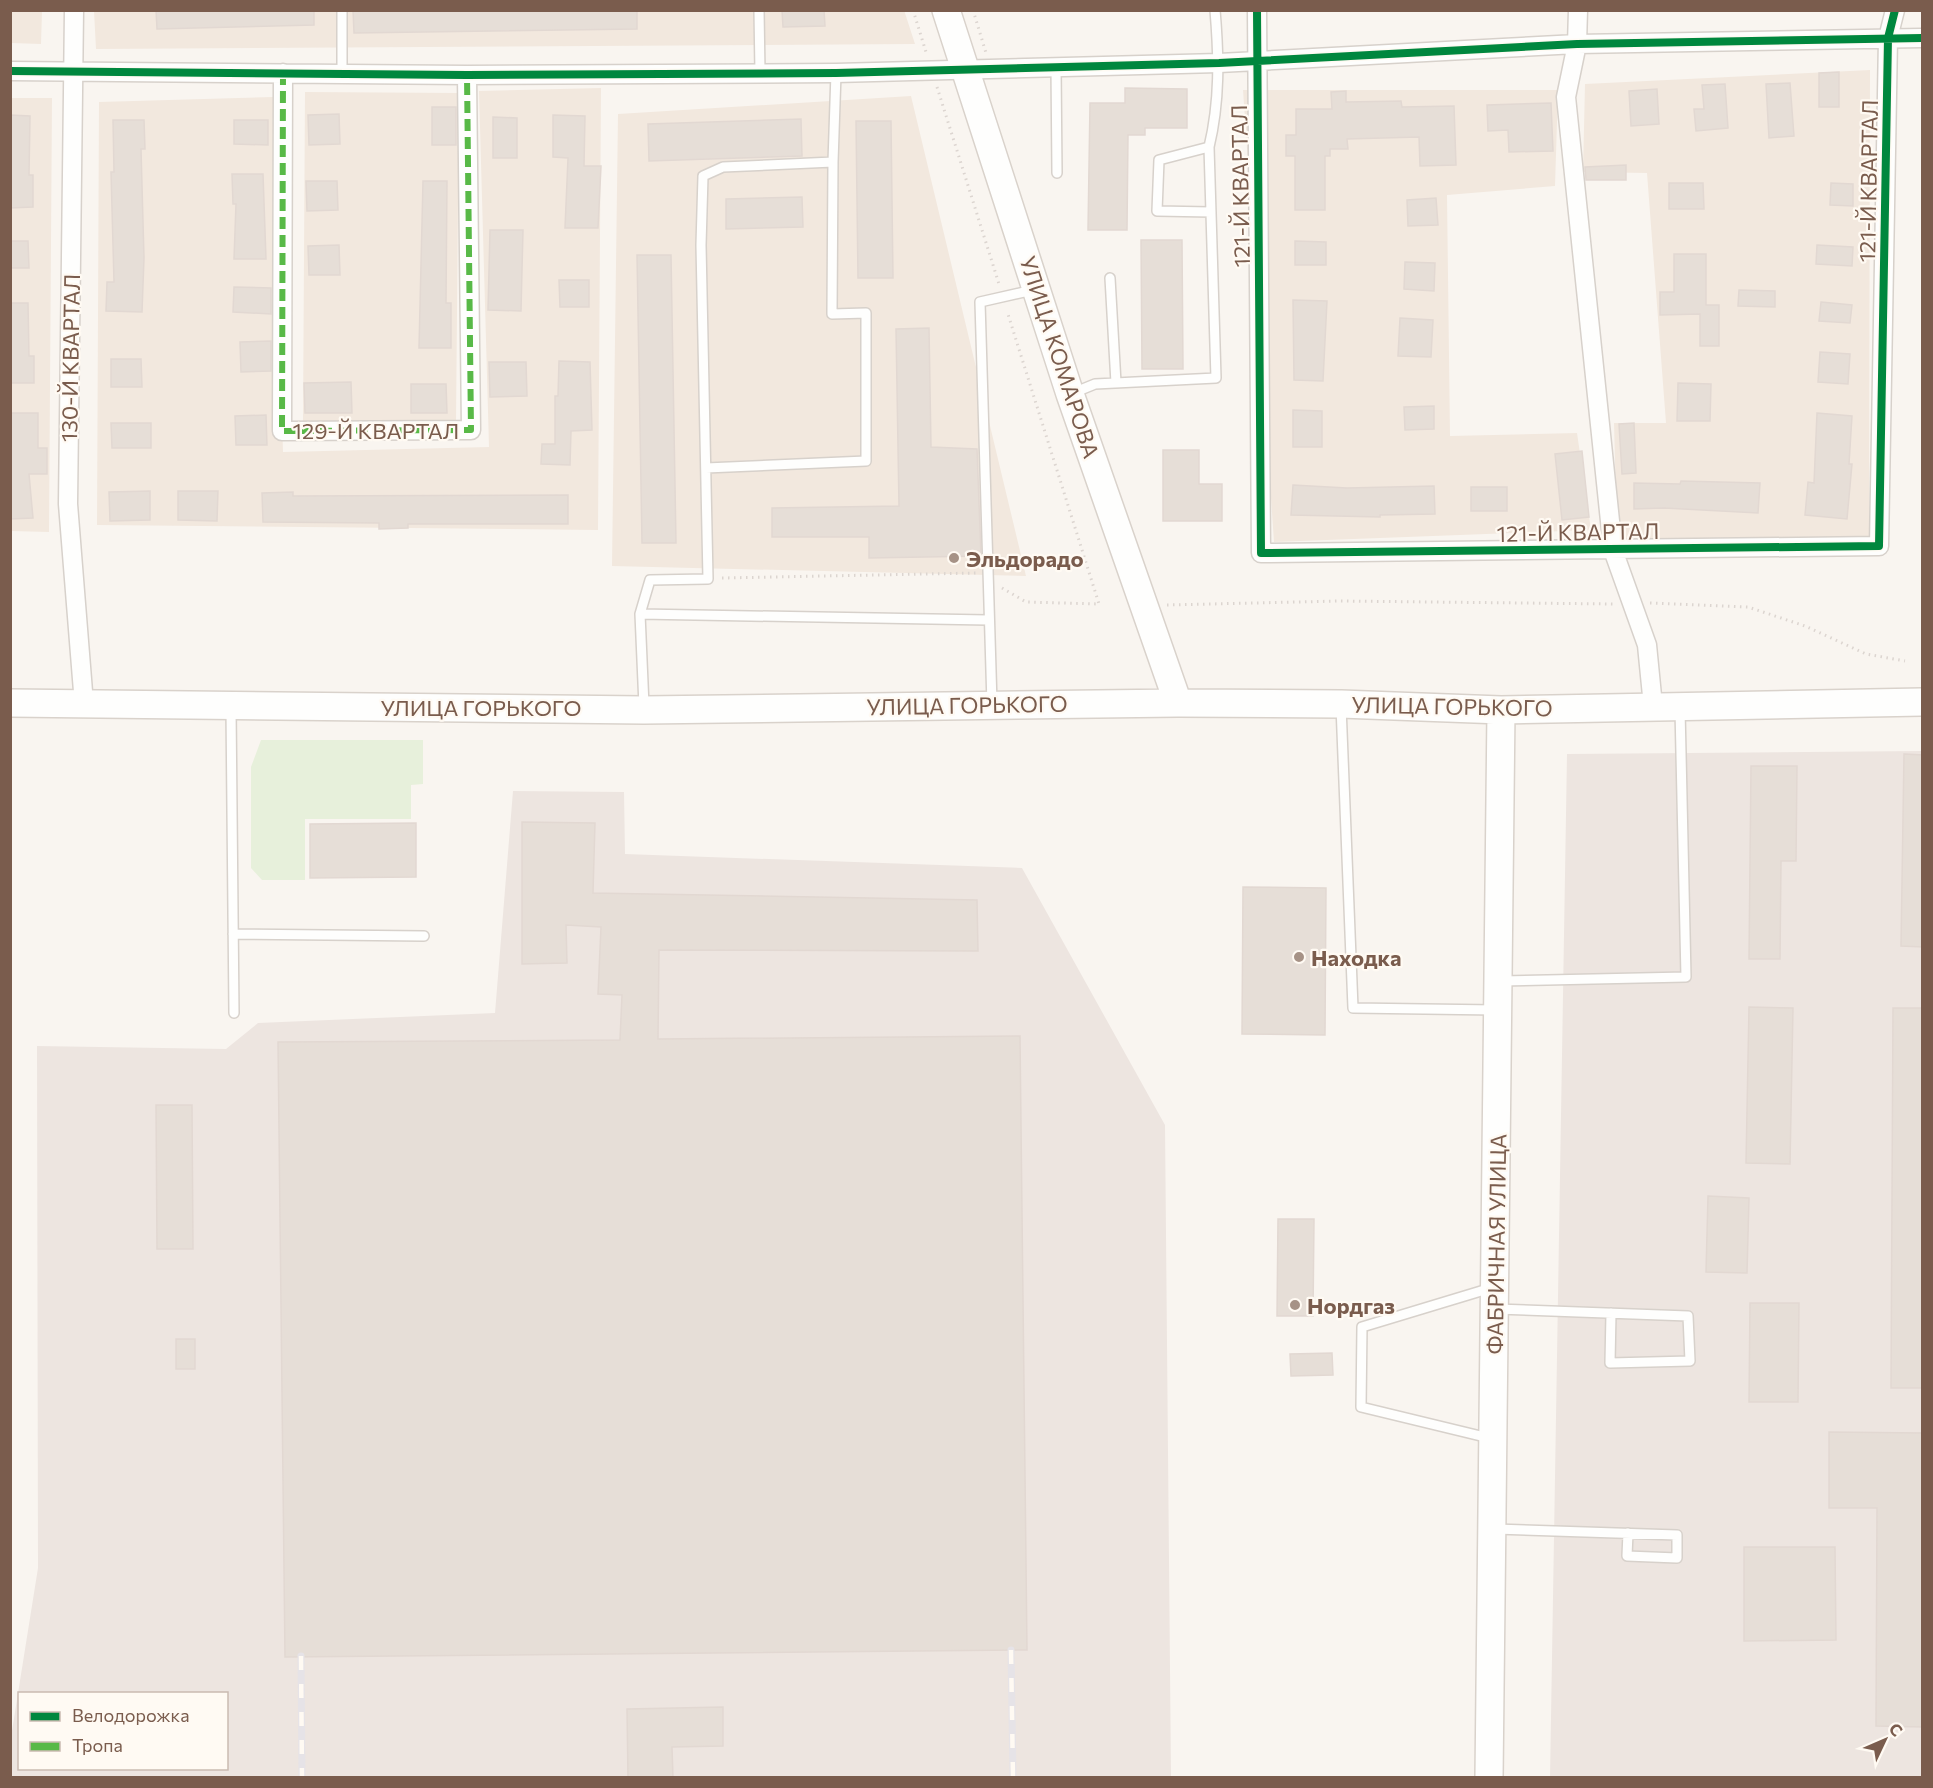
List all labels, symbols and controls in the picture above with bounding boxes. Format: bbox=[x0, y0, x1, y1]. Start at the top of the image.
street label: 121-Й КВАРТАЛ bbox=[1853, 99, 1883, 263]
street label: 121-Й КВАРТАЛ bbox=[1225, 104, 1255, 268]
street label: УЛИЦА КОМАРОВА bbox=[1015, 252, 1105, 462]
street label: 130-Й КВАРТАЛ bbox=[55, 274, 85, 442]
street label: 129-Й КВАРТАЛ bbox=[293, 417, 459, 444]
street label: 121-Й КВАРТАЛ bbox=[1496, 517, 1660, 547]
place label: Эльдорадо bbox=[966, 545, 1084, 572]
marker: Эльдорадо bbox=[947, 551, 961, 565]
street label: УЛИЦА ГОРЬКОГО bbox=[866, 690, 1068, 720]
street label: УЛИЦА ГОРЬКОГО bbox=[1351, 691, 1553, 721]
street label: УЛИЦА ГОРЬКОГО bbox=[380, 694, 582, 721]
place label: Находка bbox=[1311, 944, 1402, 971]
marker: Находка bbox=[1292, 950, 1306, 964]
street label: ФАБРИЧНАЯ УЛИЦА bbox=[1481, 1133, 1511, 1355]
place label: Нордгаз bbox=[1307, 1292, 1395, 1319]
marker: Нордгаз bbox=[1288, 1298, 1302, 1312]
legend bbox=[18, 1692, 228, 1770]
text: Велодорожка bbox=[72, 1704, 190, 1726]
north arrow bbox=[1855, 1710, 1915, 1770]
text: С bbox=[1886, 1719, 1907, 1740]
text: Тропа bbox=[72, 1734, 123, 1756]

